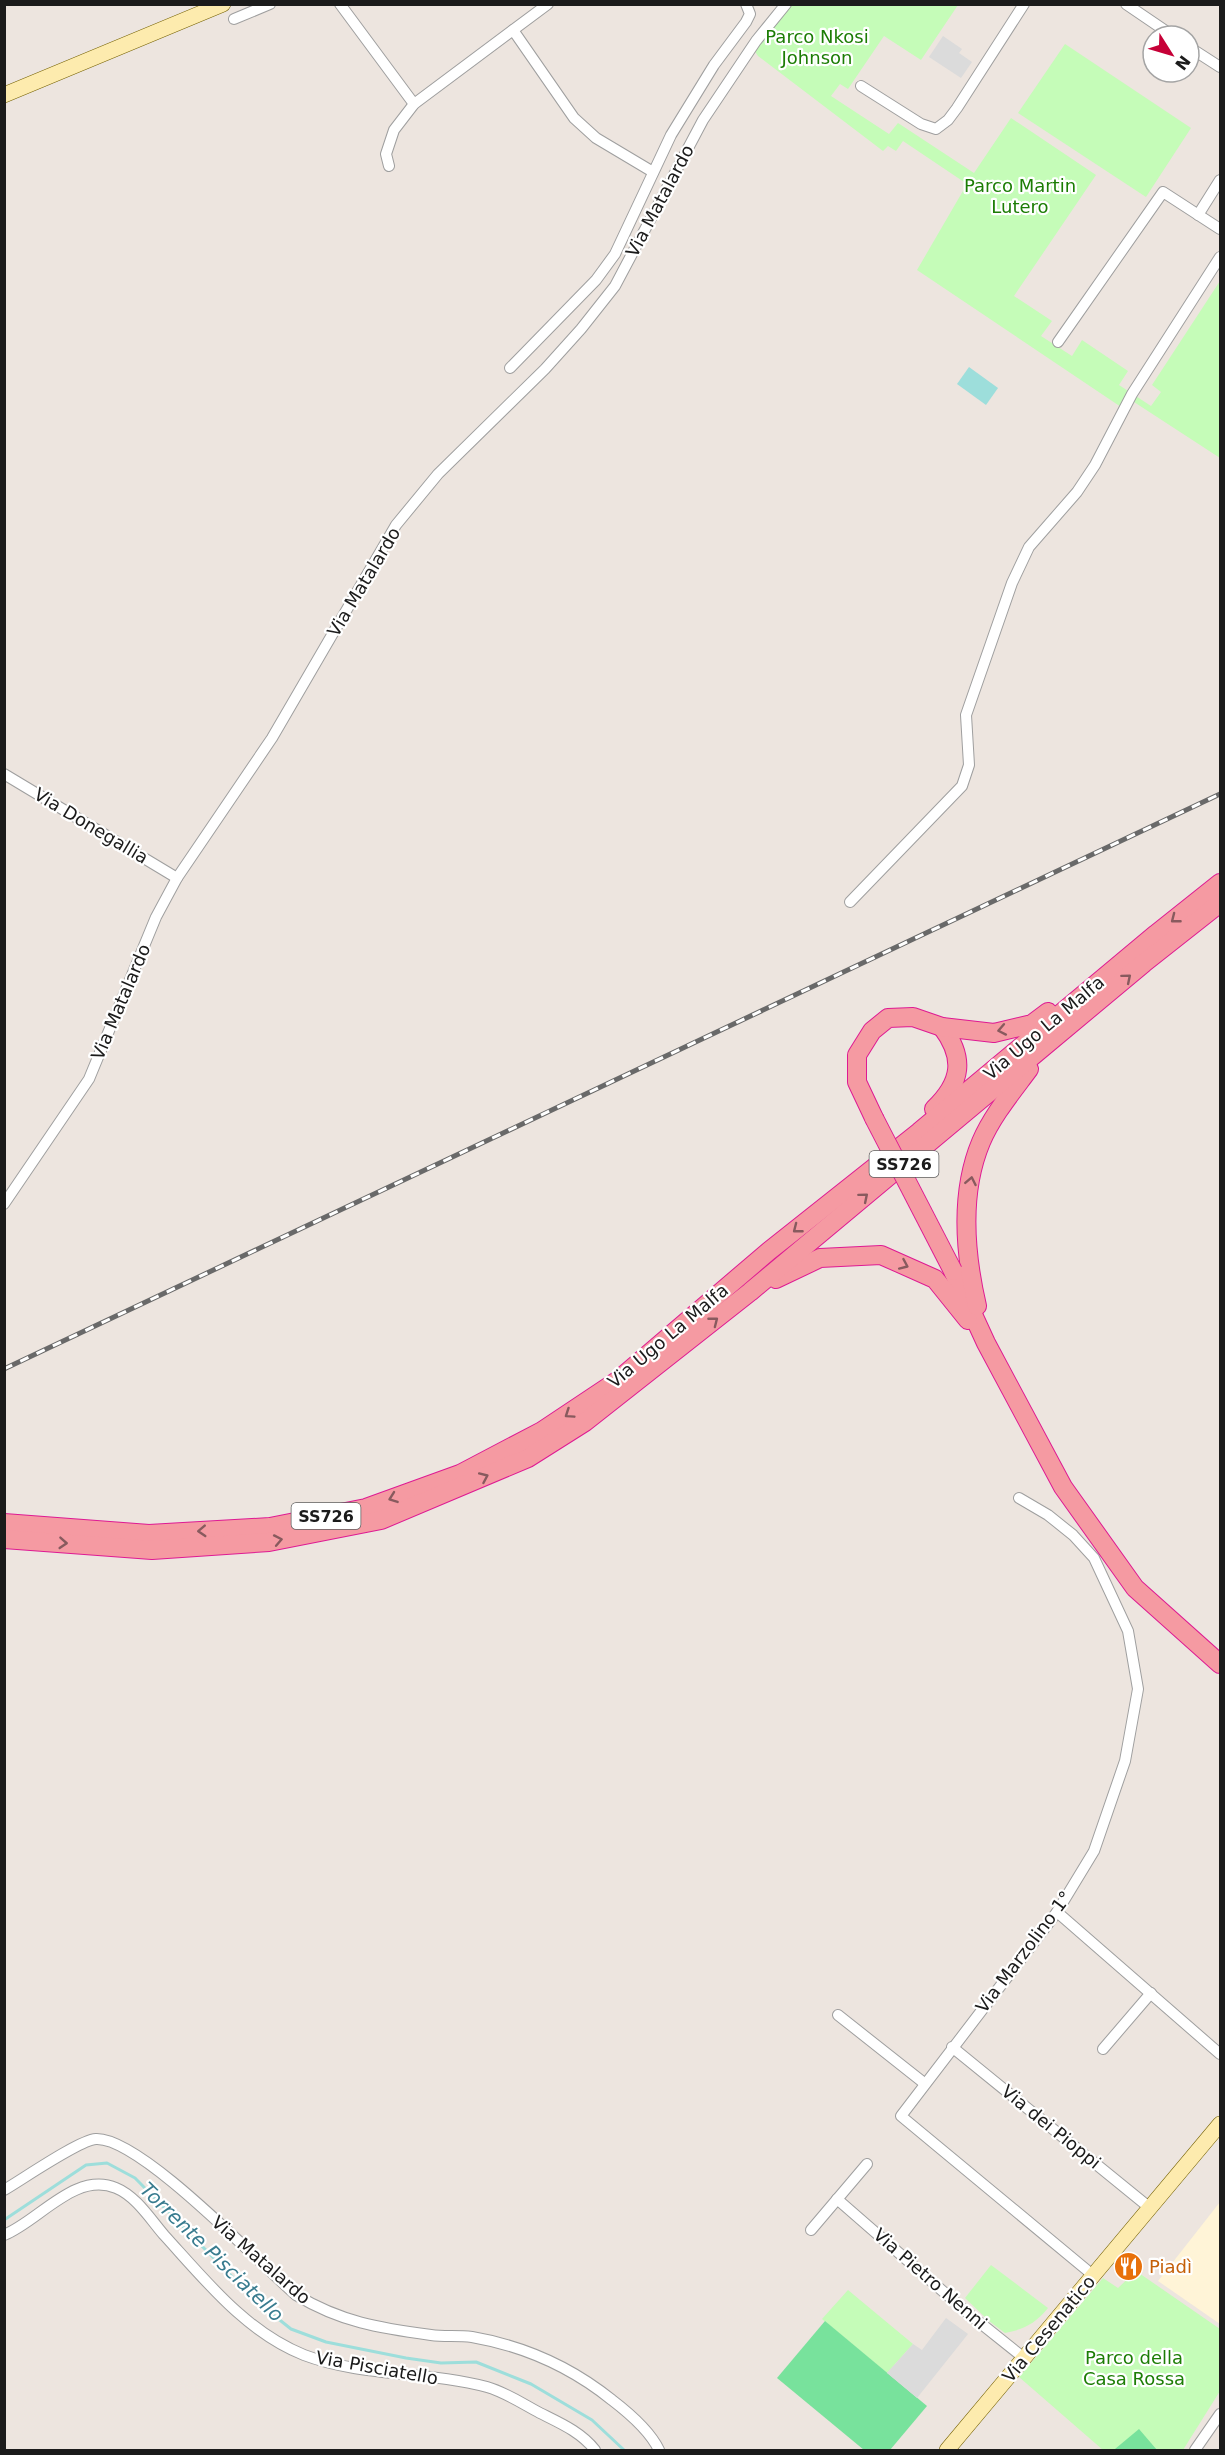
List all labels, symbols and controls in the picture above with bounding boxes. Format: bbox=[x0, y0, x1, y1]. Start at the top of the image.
north arrow bbox=[1141, 24, 1201, 84]
park label: Parco Nkosi Johnson bbox=[765, 26, 869, 68]
text: N bbox=[1171, 52, 1194, 74]
street label: Via Matalardo bbox=[621, 141, 698, 260]
park label: Parco Martin Lutero bbox=[964, 175, 1076, 217]
street label: Via Matalardo bbox=[323, 523, 404, 640]
street label: Via Donegallia bbox=[30, 783, 152, 868]
one-way arrow bbox=[1170, 912, 1181, 923]
street label: Via Matalardo bbox=[87, 941, 154, 1063]
street label: Via Ugo La Malfa bbox=[979, 971, 1108, 1084]
one-way arrow bbox=[1120, 974, 1131, 985]
one-way arrow bbox=[997, 1023, 1007, 1036]
road number: SS726 bbox=[870, 1151, 938, 1177]
one-way arrow bbox=[964, 1176, 977, 1186]
one-way arrow bbox=[857, 1193, 868, 1204]
one-way arrow bbox=[792, 1222, 803, 1233]
one-way arrow bbox=[897, 1258, 908, 1270]
street label: Via Ugo La Malfa bbox=[603, 1279, 732, 1392]
one-way arrow bbox=[707, 1317, 718, 1328]
one-way arrow bbox=[564, 1407, 575, 1418]
one-way arrow bbox=[477, 1473, 488, 1485]
one-way arrow bbox=[389, 1491, 400, 1503]
road number: SS726 bbox=[292, 1503, 360, 1529]
one-way arrow bbox=[198, 1524, 207, 1537]
one-way arrow bbox=[273, 1534, 283, 1547]
one-way arrow bbox=[58, 1536, 67, 1549]
street label: Via Marzolino 1° bbox=[971, 1887, 1076, 2017]
street label: Via dei Pioppi bbox=[998, 2080, 1105, 2173]
water label: Torrente Pisciatello bbox=[135, 2177, 289, 2327]
street label: Via Matalardo bbox=[208, 2211, 315, 2308]
street label: Via Pietro Nenni bbox=[869, 2224, 991, 2334]
restaurant icon: Piadì bbox=[1112, 2251, 1144, 2283]
place label: Piadì bbox=[1149, 2256, 1192, 2277]
street label: Via Cesenatico bbox=[998, 2271, 1099, 2386]
street label: Via Pisciatello bbox=[314, 2346, 440, 2389]
park label: Parco della Casa Rossa bbox=[1083, 2347, 1185, 2389]

